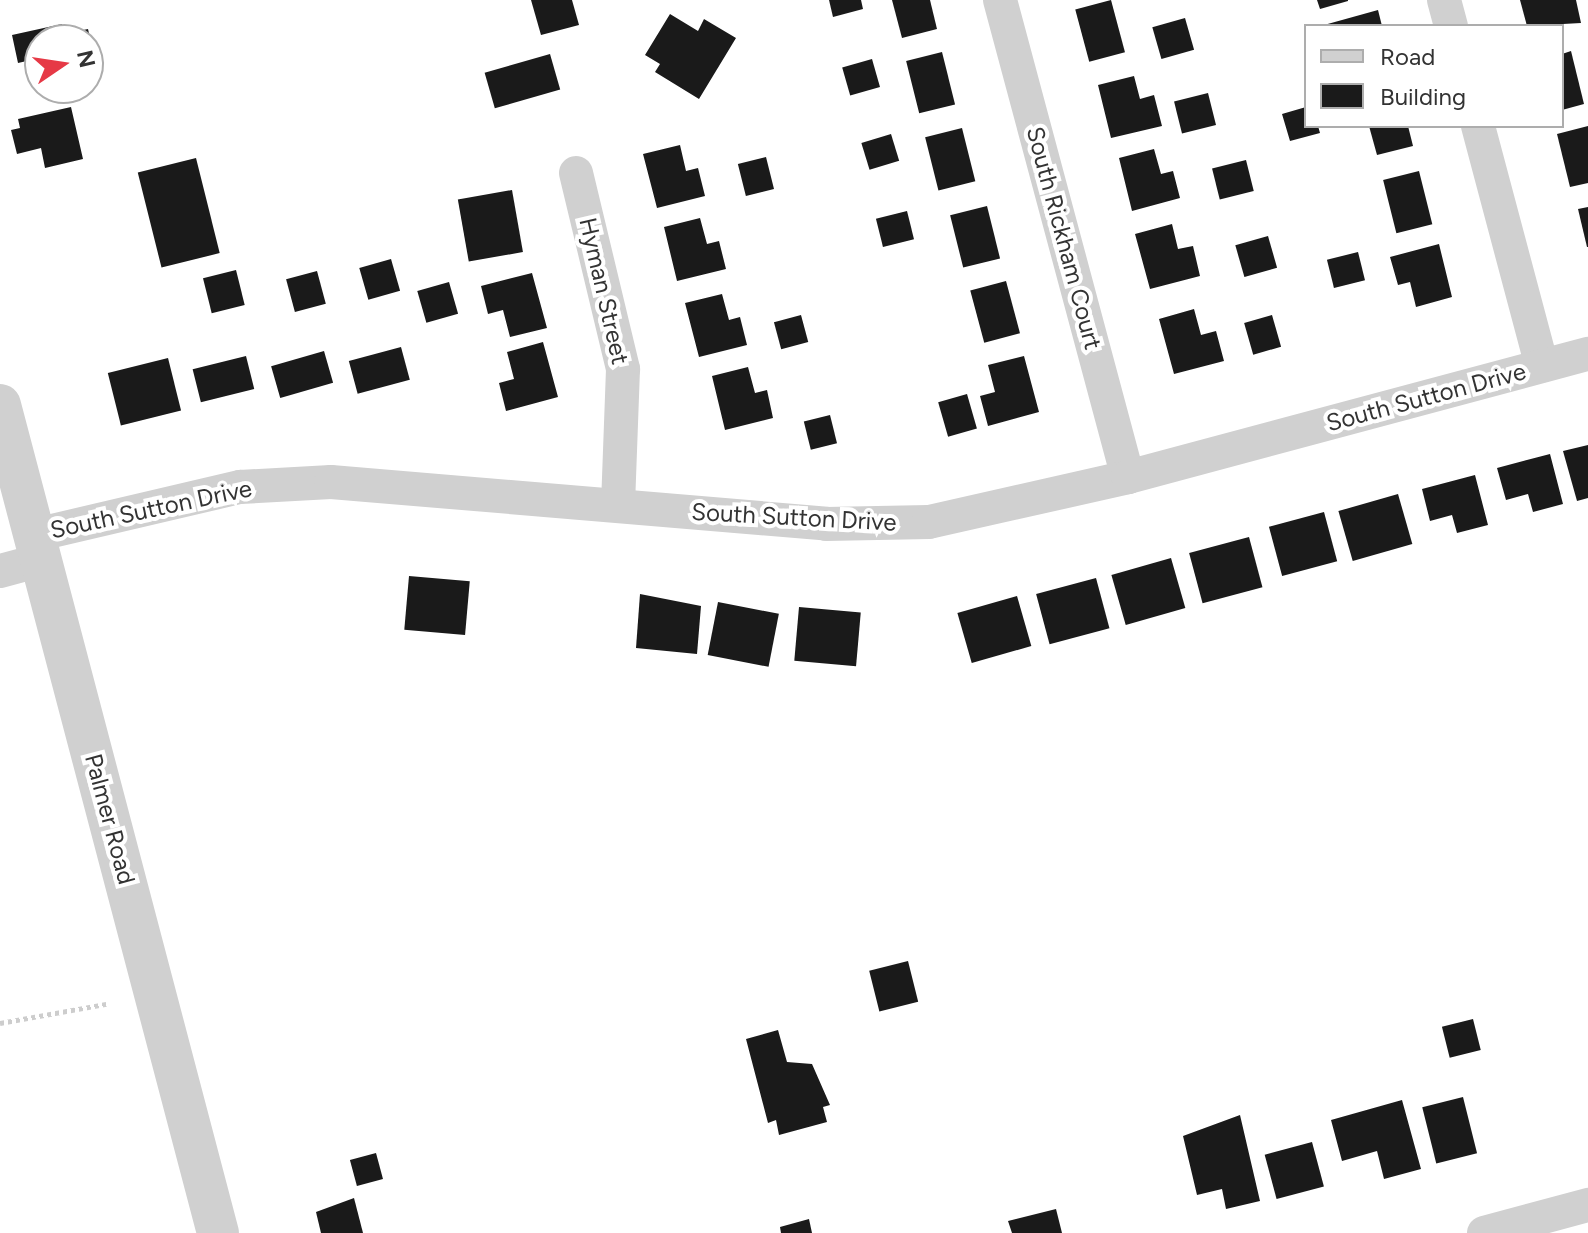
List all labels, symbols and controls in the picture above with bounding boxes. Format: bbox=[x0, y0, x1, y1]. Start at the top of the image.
north arrow bbox=[24, 24, 104, 104]
legend bbox=[1304, 24, 1564, 128]
text: Road bbox=[1380, 42, 1435, 71]
text: N bbox=[71, 48, 101, 70]
text: Building bbox=[1380, 82, 1466, 111]
street label: South Rickham Court bbox=[1020, 123, 1108, 353]
street label: Hyman Street bbox=[573, 215, 635, 367]
street label: South Sutton Drive bbox=[1323, 357, 1529, 437]
street label: South Sutton Drive bbox=[48, 474, 254, 544]
street label: South Sutton Drive bbox=[691, 497, 897, 537]
street label: Palmer Road bbox=[79, 751, 141, 887]

